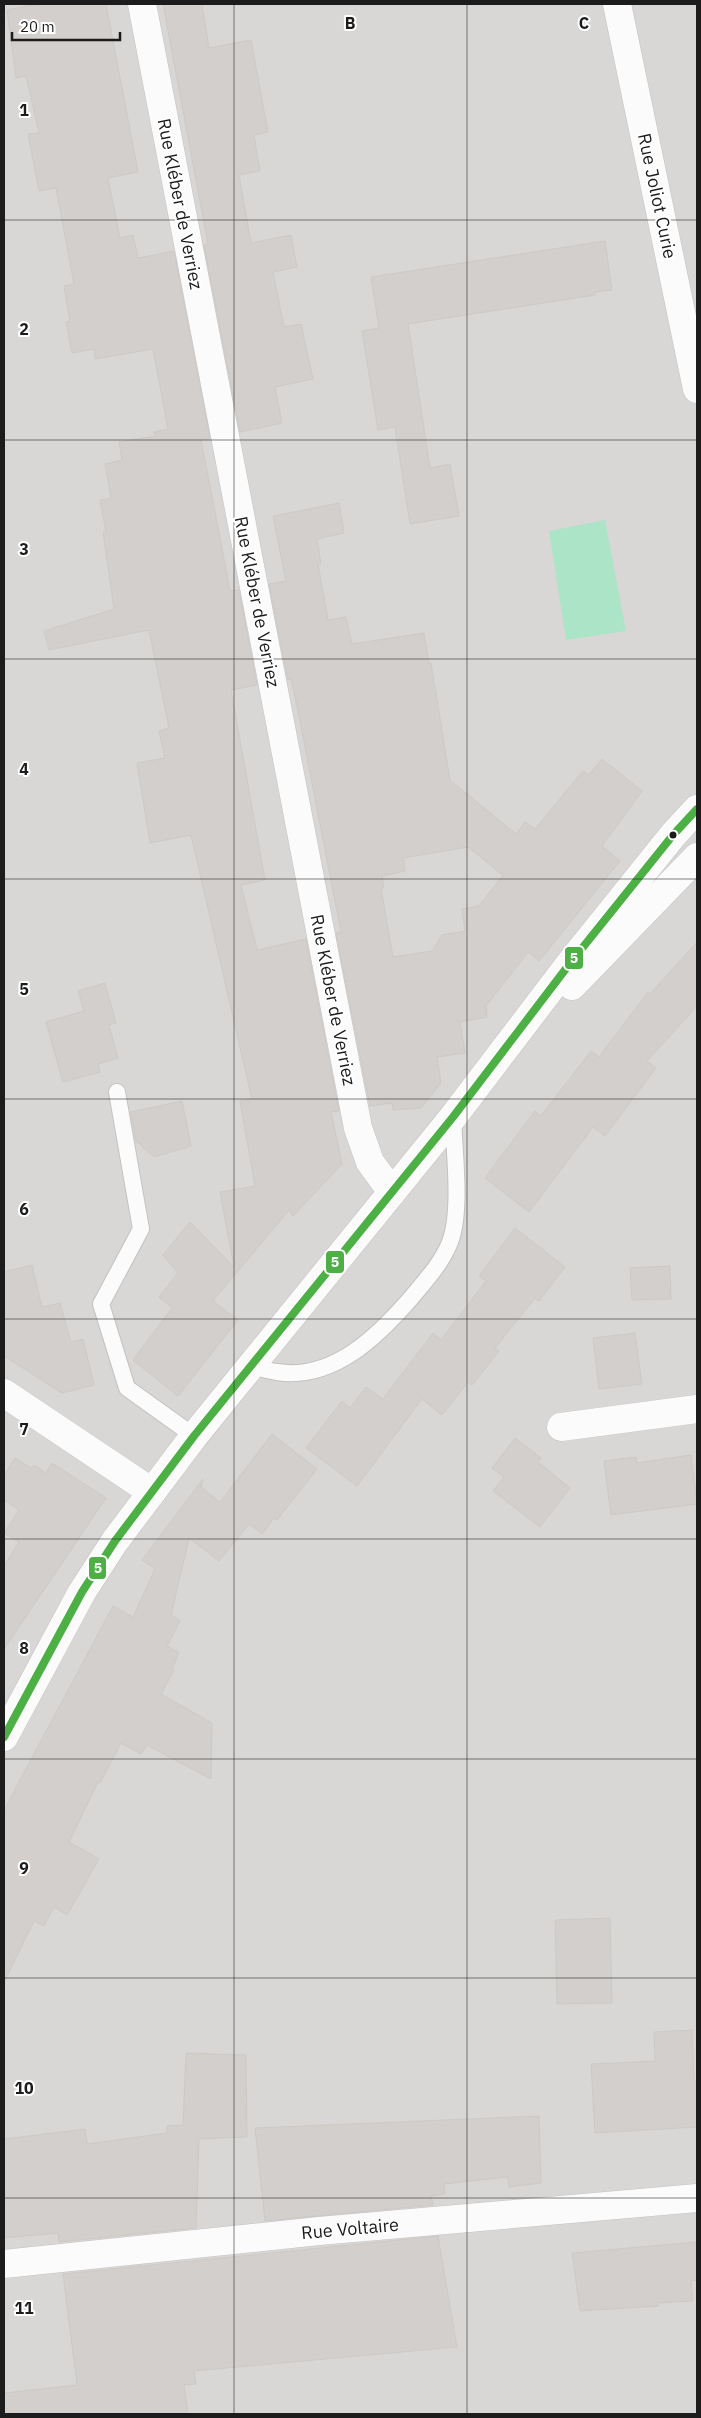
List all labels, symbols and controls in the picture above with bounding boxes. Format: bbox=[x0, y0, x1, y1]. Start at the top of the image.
scale bar bbox=[12, 10, 120, 42]
text: B bbox=[345, 13, 356, 33]
text: C bbox=[579, 13, 589, 33]
text: 20 m bbox=[20, 17, 55, 36]
text: 1 bbox=[19, 100, 29, 120]
street label: Rue Kléber de Verriez bbox=[153, 116, 208, 291]
street label: Rue Joliot Curie bbox=[633, 131, 682, 261]
text: 2 bbox=[19, 319, 29, 339]
street label: Rue Kléber de Verriez bbox=[230, 514, 285, 689]
text: 3 bbox=[19, 539, 29, 559]
text: 4 bbox=[19, 759, 29, 779]
unlabelled marker bbox=[668, 830, 678, 840]
street label: Rue Kléber de Verriez bbox=[306, 912, 361, 1087]
line badge: 5 bbox=[564, 946, 584, 970]
text: 5 bbox=[570, 949, 578, 967]
text: 5 bbox=[19, 979, 29, 999]
text: 6 bbox=[19, 1199, 29, 1219]
line badge: 5 bbox=[325, 1250, 345, 1274]
text: 5 bbox=[331, 1253, 339, 1271]
text: 7 bbox=[19, 1419, 29, 1439]
line badge: 5 bbox=[88, 1556, 107, 1580]
text: 5 bbox=[94, 1559, 102, 1577]
text: 8 bbox=[19, 1638, 29, 1658]
text: 9 bbox=[19, 1858, 29, 1878]
text: 10 bbox=[14, 2078, 34, 2098]
street label: Rue Voltaire bbox=[300, 2213, 400, 2244]
text: 11 bbox=[14, 2298, 34, 2318]

